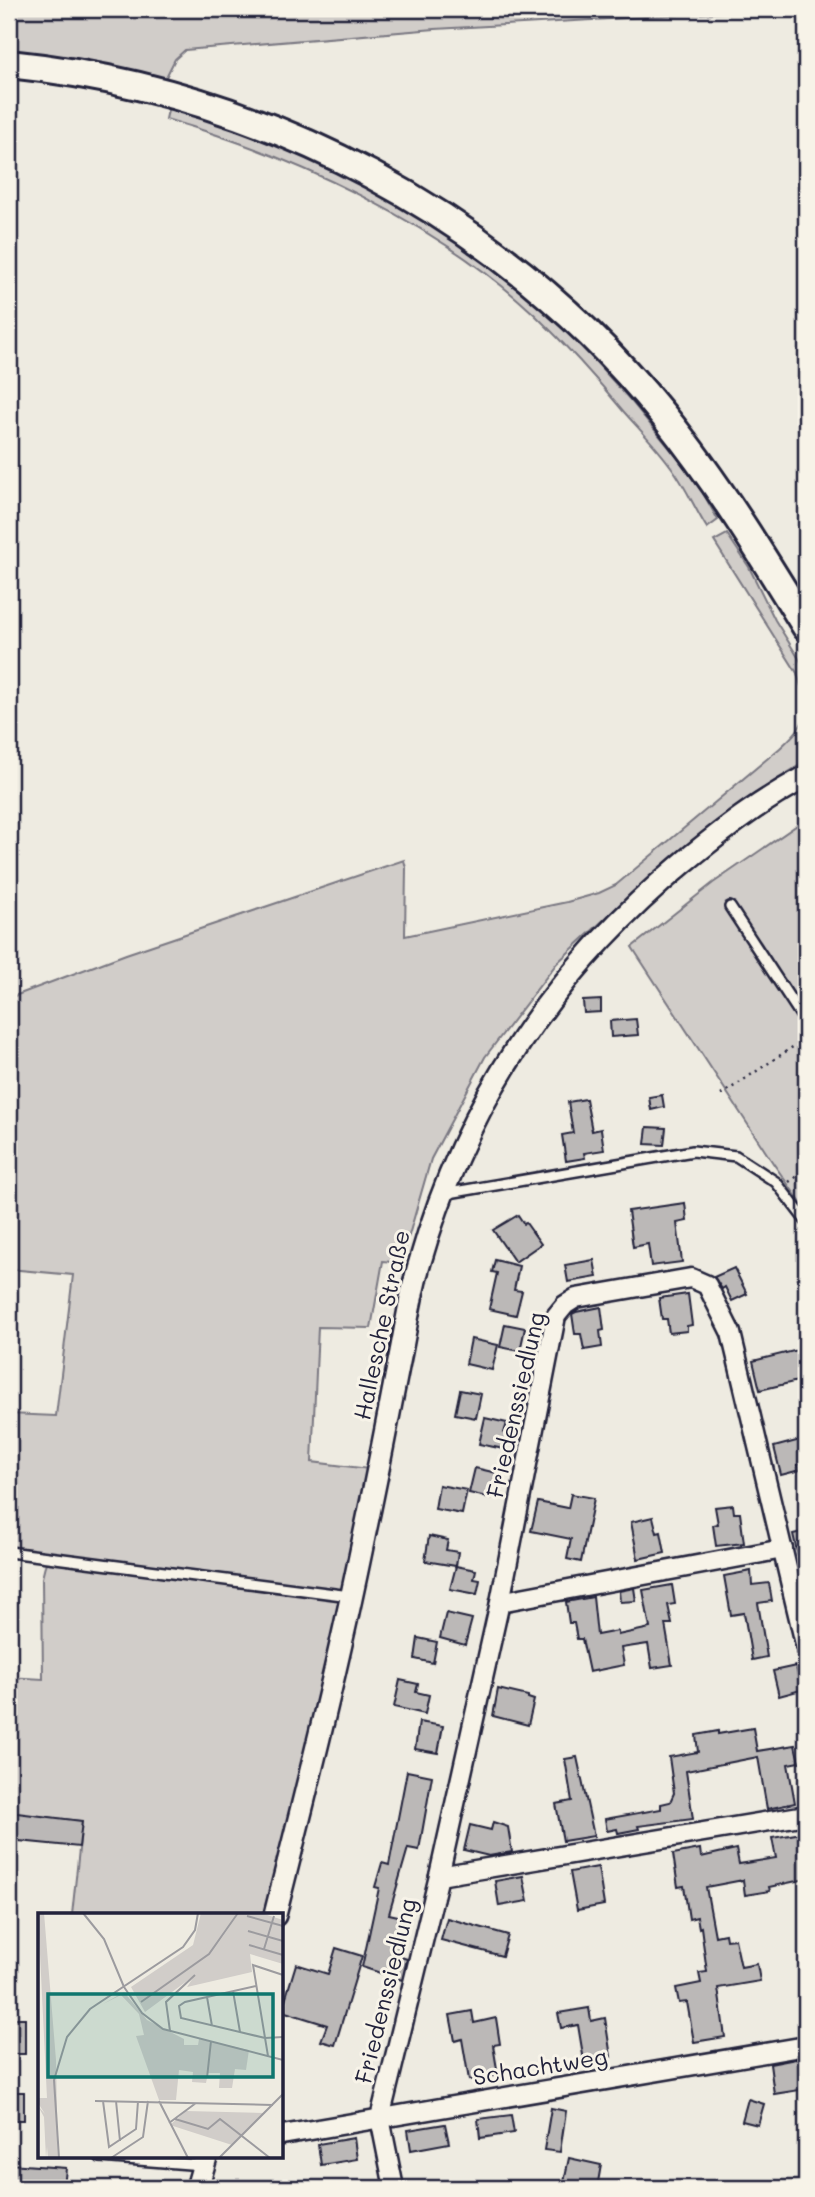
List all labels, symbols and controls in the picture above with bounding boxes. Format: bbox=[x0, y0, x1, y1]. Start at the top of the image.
street label: Hallesche Straße bbox=[346, 1227, 416, 1423]
street label: Friedenssiedlung bbox=[479, 1309, 551, 1501]
street label: Friedenssiedlung bbox=[348, 1895, 423, 2087]
inset map bbox=[38, 1913, 284, 2158]
street label: Schachtweg bbox=[470, 2041, 609, 2091]

